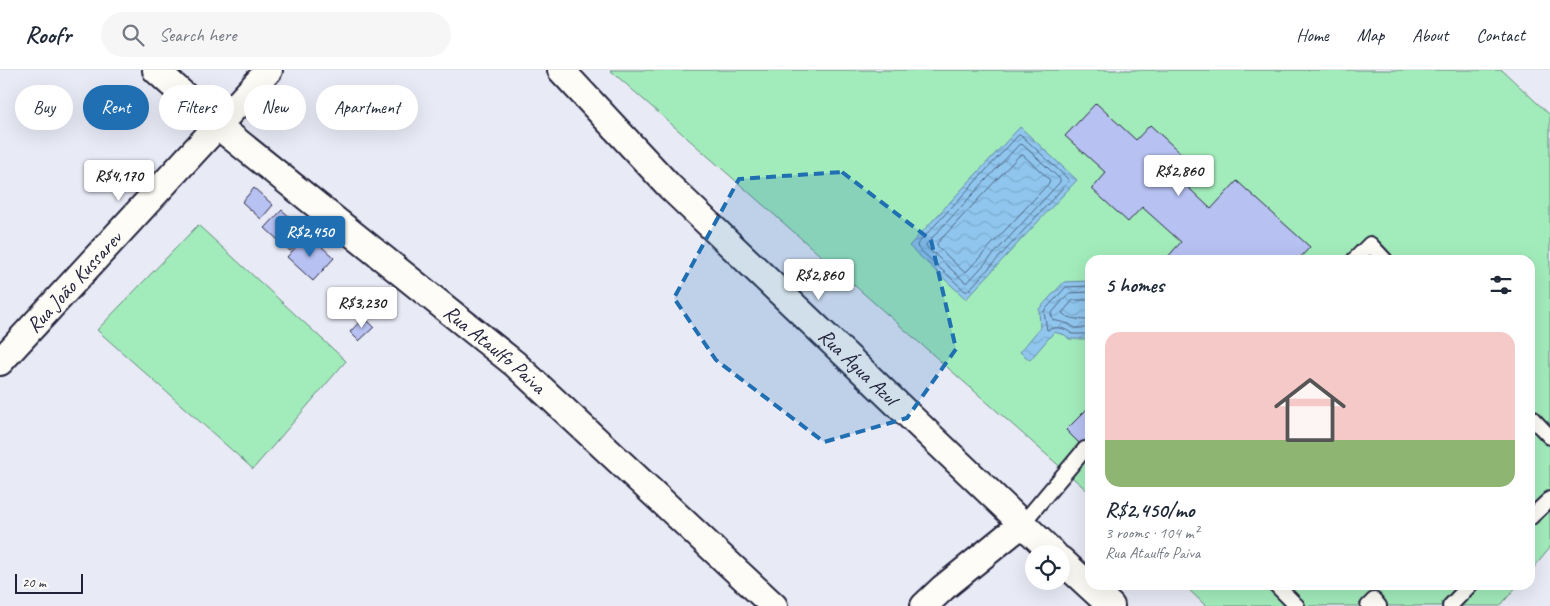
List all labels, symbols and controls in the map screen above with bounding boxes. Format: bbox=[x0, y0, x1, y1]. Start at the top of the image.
search box bbox=[101, 12, 451, 57]
text: Roofr bbox=[25, 20, 71, 50]
icon: search bbox=[119, 21, 147, 49]
text: Search here bbox=[159, 23, 236, 47]
text: Home bbox=[1296, 24, 1329, 46]
text: Map bbox=[1357, 24, 1384, 46]
text: About bbox=[1412, 24, 1448, 46]
text: Contact bbox=[1476, 24, 1525, 46]
chip: Buy bbox=[15, 85, 73, 130]
chip: Rent bbox=[83, 85, 149, 130]
chip: Filters bbox=[159, 85, 234, 130]
chip: New bbox=[244, 85, 306, 130]
chip: Apartment bbox=[316, 85, 418, 130]
pin: R$2,860 bbox=[1133, 154, 1225, 197]
pin: R$4,170 bbox=[73, 160, 165, 202]
text: R$2,860 bbox=[1155, 161, 1203, 181]
text: R$4,170 bbox=[95, 166, 143, 186]
pin: R$2,450 bbox=[264, 216, 356, 258]
text: R$2,450 bbox=[286, 222, 334, 242]
street label: Rua João Kussarev bbox=[21, 224, 129, 338]
pin: R$2,860 bbox=[773, 258, 865, 301]
text: R$2,860 bbox=[795, 265, 843, 285]
icon: filters bbox=[1487, 271, 1515, 299]
text: 5 homes bbox=[1105, 272, 1164, 298]
pin: R$3,230 bbox=[316, 286, 408, 329]
text: R$3,230 bbox=[338, 293, 386, 313]
street label: Rua Ataulfo Paiva bbox=[438, 299, 552, 400]
street label: Rua Água Azul bbox=[813, 323, 906, 413]
icon: home bbox=[1265, 365, 1355, 455]
text: R$2,450/mo bbox=[1105, 497, 1194, 523]
text: 3 rooms · 104 m² bbox=[1105, 523, 1199, 543]
text: Rua Ataulfo Paiva bbox=[1105, 543, 1200, 563]
map controls bbox=[1025, 545, 1070, 590]
button: locate bbox=[1025, 545, 1070, 590]
scale bar bbox=[15, 571, 82, 594]
text: 20 m bbox=[22, 574, 46, 591]

